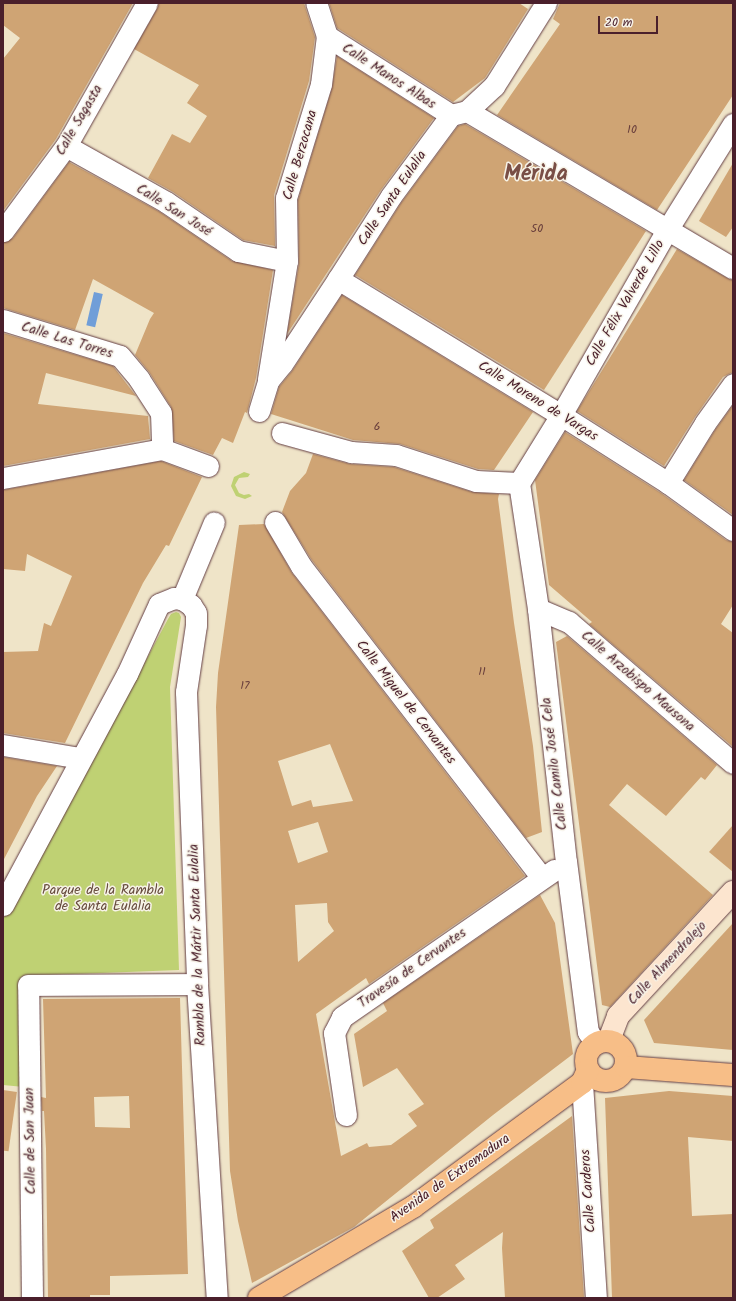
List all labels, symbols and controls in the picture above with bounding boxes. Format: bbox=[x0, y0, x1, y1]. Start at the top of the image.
scale bar bbox=[600, 8, 660, 34]
text: 20 m bbox=[605, 13, 632, 32]
street label: Calle Manos Albas bbox=[339, 39, 439, 113]
street label: Calle Sagasta bbox=[52, 82, 106, 158]
street label: Calle Berzocana bbox=[279, 108, 321, 202]
house number: 10 bbox=[627, 123, 637, 137]
street label: Calle Santa Eulalia bbox=[354, 147, 430, 249]
district label: Mérida bbox=[504, 162, 568, 188]
street label: Calle San José bbox=[133, 180, 215, 240]
house number: 50 bbox=[531, 222, 543, 236]
street label: Calle Félix Valverde Lillo bbox=[582, 237, 668, 369]
street label: Calle Las Torres bbox=[19, 318, 115, 362]
street label: Calle Moreno de Vargas bbox=[475, 357, 601, 445]
house number: 6 bbox=[374, 420, 380, 434]
street label: Calle Arzobispo Mausona bbox=[578, 627, 698, 735]
street label: Calle Miguel de Cervantes bbox=[352, 637, 460, 767]
house number: 11 bbox=[478, 665, 486, 679]
house number: 17 bbox=[240, 679, 250, 693]
street label: Calle Camilo José Cela bbox=[538, 697, 570, 831]
street label: Rambla de la Mártir Santa Eulalia bbox=[185, 844, 209, 1046]
park label: Parque de la Rambla de Santa Eulalia bbox=[42, 882, 164, 914]
street label: Calle Almendralejo bbox=[624, 918, 710, 1008]
street label: Travesía de Cervantes bbox=[355, 924, 469, 1012]
street label: Calle de San Juan bbox=[21, 1087, 39, 1195]
street label: Avenida de Extremadura bbox=[387, 1130, 513, 1226]
street label: Calle Carderos bbox=[577, 1149, 599, 1233]

